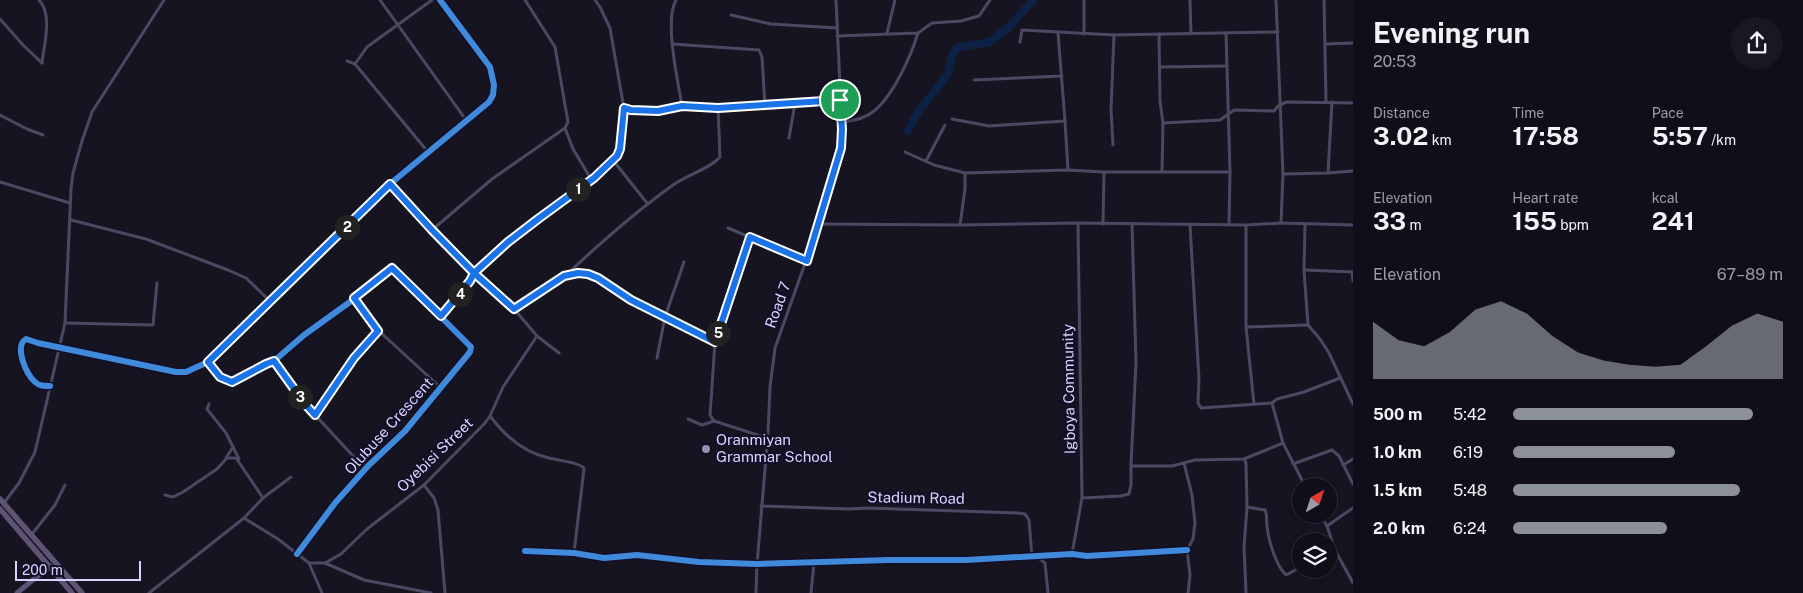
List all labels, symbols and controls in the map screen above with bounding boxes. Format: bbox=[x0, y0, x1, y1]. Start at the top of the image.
text: Evening run bbox=[1373, 16, 1530, 49]
button: share bbox=[1731, 17, 1783, 69]
text: 20:53 bbox=[1373, 52, 1416, 71]
pin bbox=[819, 79, 861, 121]
icon: arrive bbox=[826, 86, 854, 114]
text: Distance bbox=[1373, 105, 1430, 121]
text: Time bbox=[1512, 105, 1544, 121]
text: Pace bbox=[1652, 105, 1684, 121]
text: 3.02 bbox=[1373, 121, 1428, 151]
text: 17:58 bbox=[1512, 121, 1579, 151]
text: 5:57 bbox=[1652, 121, 1708, 151]
text: km bbox=[1428, 132, 1452, 148]
text: /km bbox=[1708, 132, 1736, 148]
pin: 1 bbox=[566, 176, 590, 202]
text: 1 bbox=[576, 181, 582, 197]
text: Elevation bbox=[1373, 190, 1432, 206]
text: Heart rate bbox=[1512, 190, 1579, 206]
text: kcal bbox=[1652, 190, 1679, 206]
text: 33 bbox=[1373, 206, 1406, 236]
text: 155 bbox=[1512, 206, 1557, 236]
text: 241 bbox=[1652, 206, 1695, 236]
pin: 2 bbox=[334, 214, 360, 240]
text: m bbox=[1406, 217, 1422, 233]
text: bpm bbox=[1557, 217, 1589, 233]
text: 2 bbox=[343, 219, 352, 235]
text: Elevation bbox=[1373, 265, 1441, 284]
text: 67–89 m bbox=[1717, 265, 1783, 284]
street label: Road 7 bbox=[761, 279, 794, 330]
pin: 4 bbox=[448, 282, 472, 306]
text: 4 bbox=[456, 286, 465, 302]
pin: 5 bbox=[706, 320, 730, 346]
street label: Igboya Community bbox=[1059, 324, 1078, 454]
text: 5 bbox=[714, 325, 723, 341]
street label: Olubuse Crescent bbox=[341, 374, 437, 477]
pin: 3 bbox=[288, 384, 312, 410]
text: 3 bbox=[296, 389, 305, 405]
text: 500 m bbox=[1373, 405, 1422, 424]
text: 5:42 bbox=[1453, 405, 1486, 424]
street label: Oyebisi Street bbox=[393, 414, 476, 495]
place label: Oranmiyan Grammar School bbox=[716, 431, 833, 465]
marker: Oranmiyan Grammar School bbox=[700, 443, 712, 455]
text: 1.0 km bbox=[1373, 443, 1422, 462]
text: 6:19 bbox=[1453, 443, 1483, 462]
north arrow bbox=[1292, 478, 1338, 522]
map controls bbox=[1292, 478, 1337, 578]
text: 1.5 km bbox=[1373, 481, 1422, 500]
text: 5:48 bbox=[1453, 481, 1487, 500]
street label: Stadium Road bbox=[867, 488, 965, 507]
text: 2.0 km bbox=[1373, 519, 1425, 538]
text: 6:24 bbox=[1453, 519, 1486, 538]
button: layers bbox=[1292, 533, 1337, 578]
scale bar bbox=[15, 558, 141, 581]
text: 200 m bbox=[22, 562, 63, 578]

